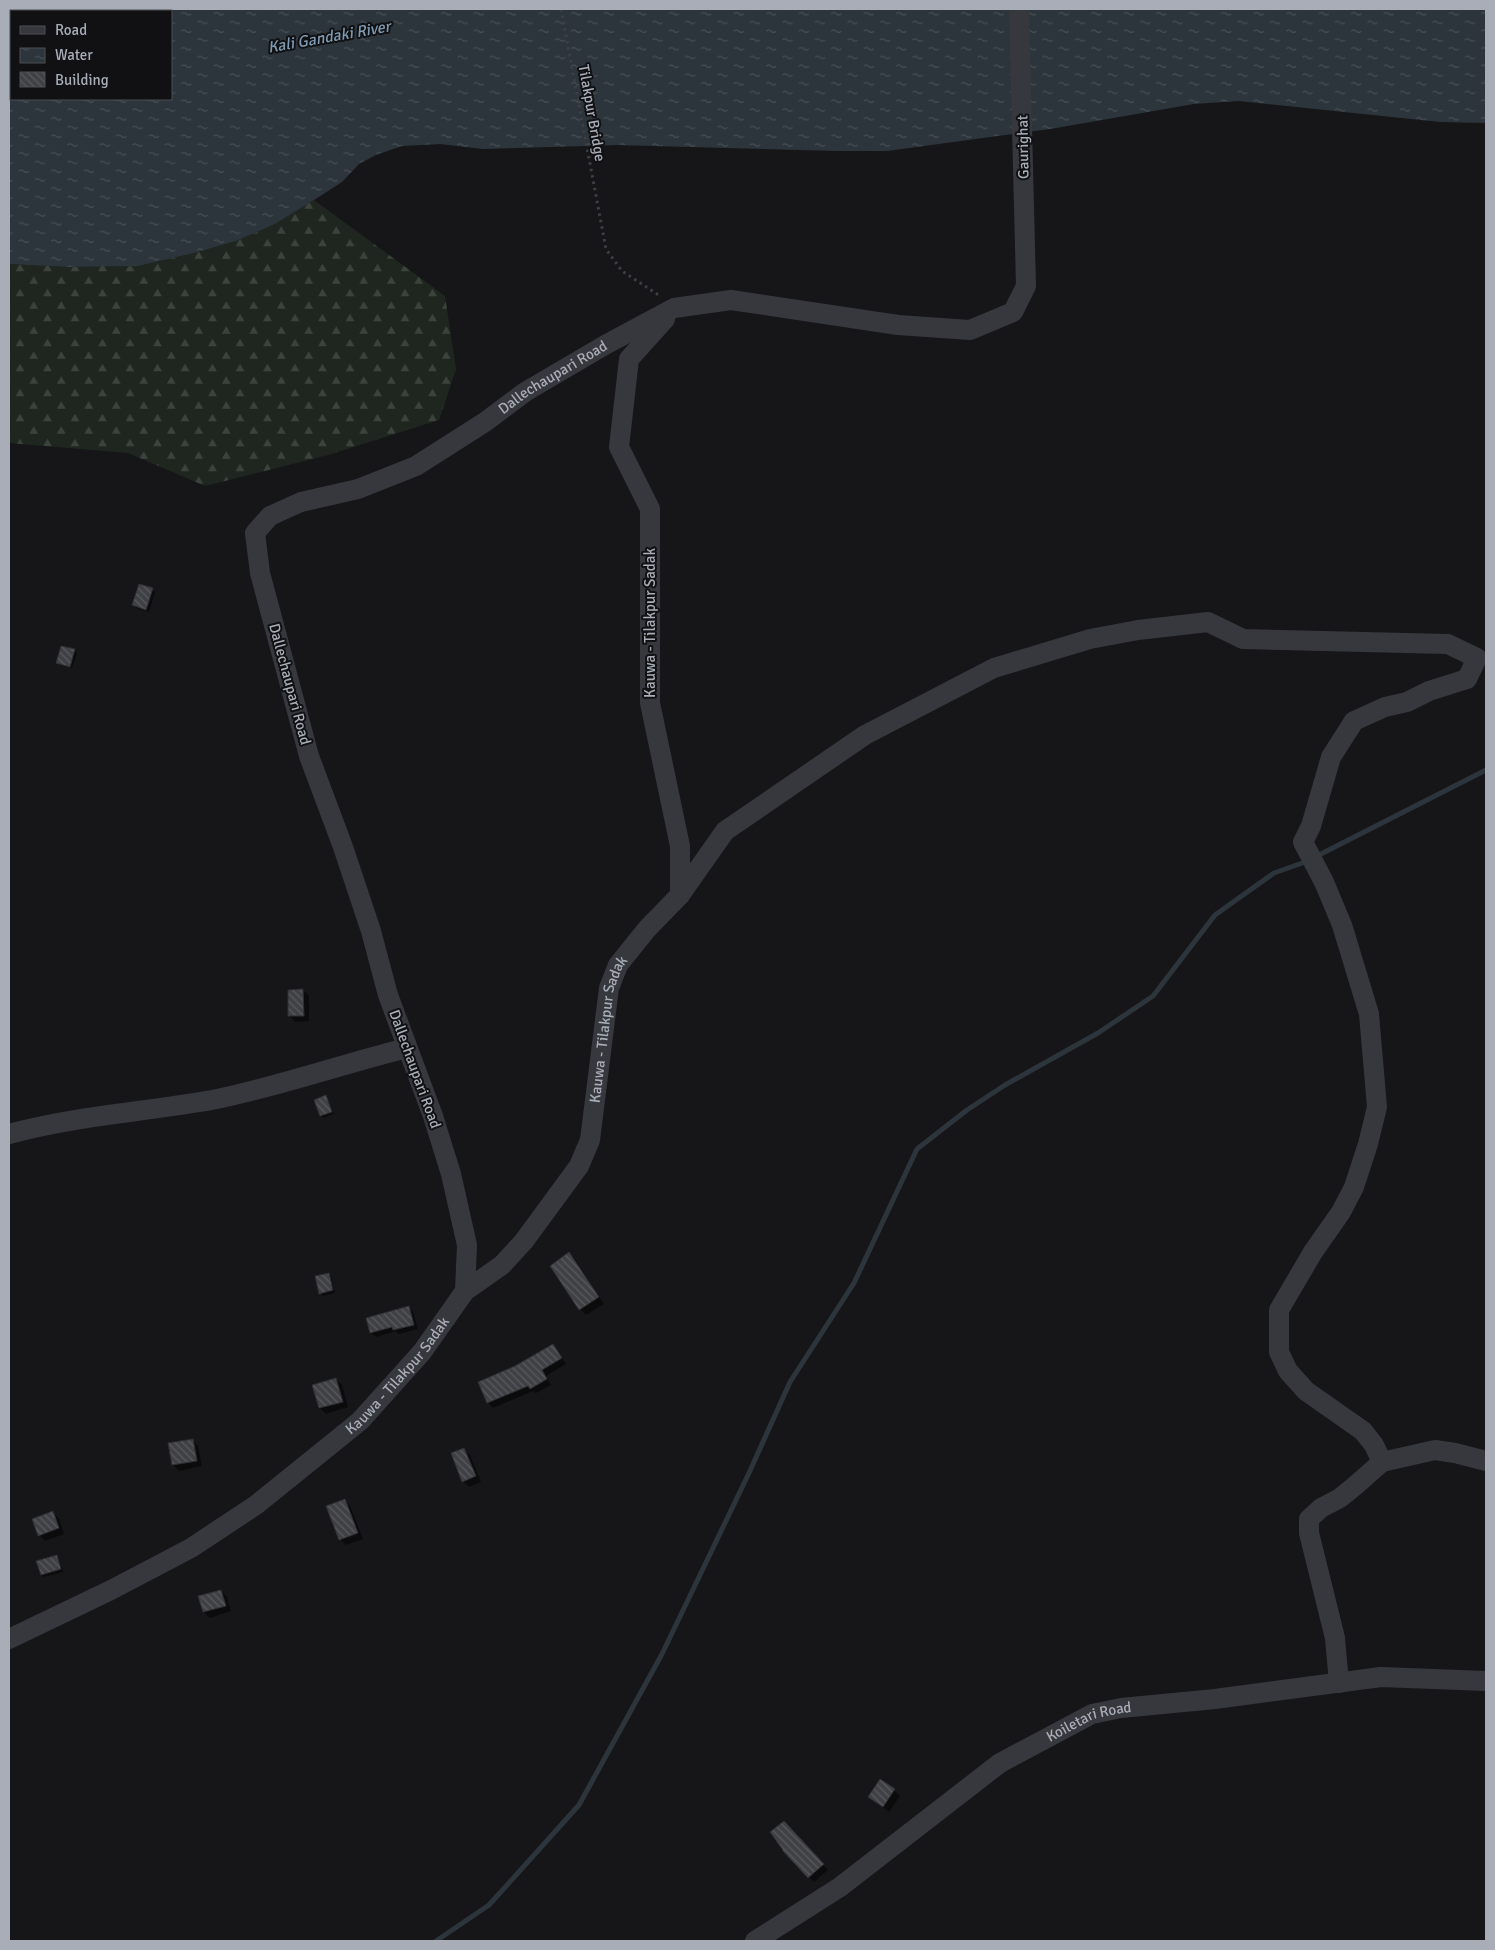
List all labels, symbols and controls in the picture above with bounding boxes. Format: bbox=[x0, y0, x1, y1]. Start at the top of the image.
legend bbox=[10, 10, 172, 100]
water label: Kali Gandaki River bbox=[266, 16, 394, 58]
text: Road bbox=[55, 21, 87, 39]
text: Water bbox=[55, 46, 93, 64]
street label: Tilakpur Bridge bbox=[575, 63, 609, 163]
text: Building bbox=[55, 71, 109, 89]
street label: Gaurighat bbox=[1013, 115, 1033, 179]
street label: Dallechaupari Road bbox=[495, 337, 611, 418]
street label: Kauwa - Tilakpur Sadak bbox=[641, 548, 659, 698]
street label: Dallechaupari Road bbox=[265, 621, 315, 747]
street label: Kauwa - Tilakpur Sadak bbox=[586, 952, 631, 1104]
street label: Dallechaupari Road bbox=[385, 1007, 445, 1131]
street label: Kauwa - Tilakpur Sadak bbox=[342, 1313, 453, 1438]
street label: Koiletari Road bbox=[1043, 1698, 1132, 1746]

